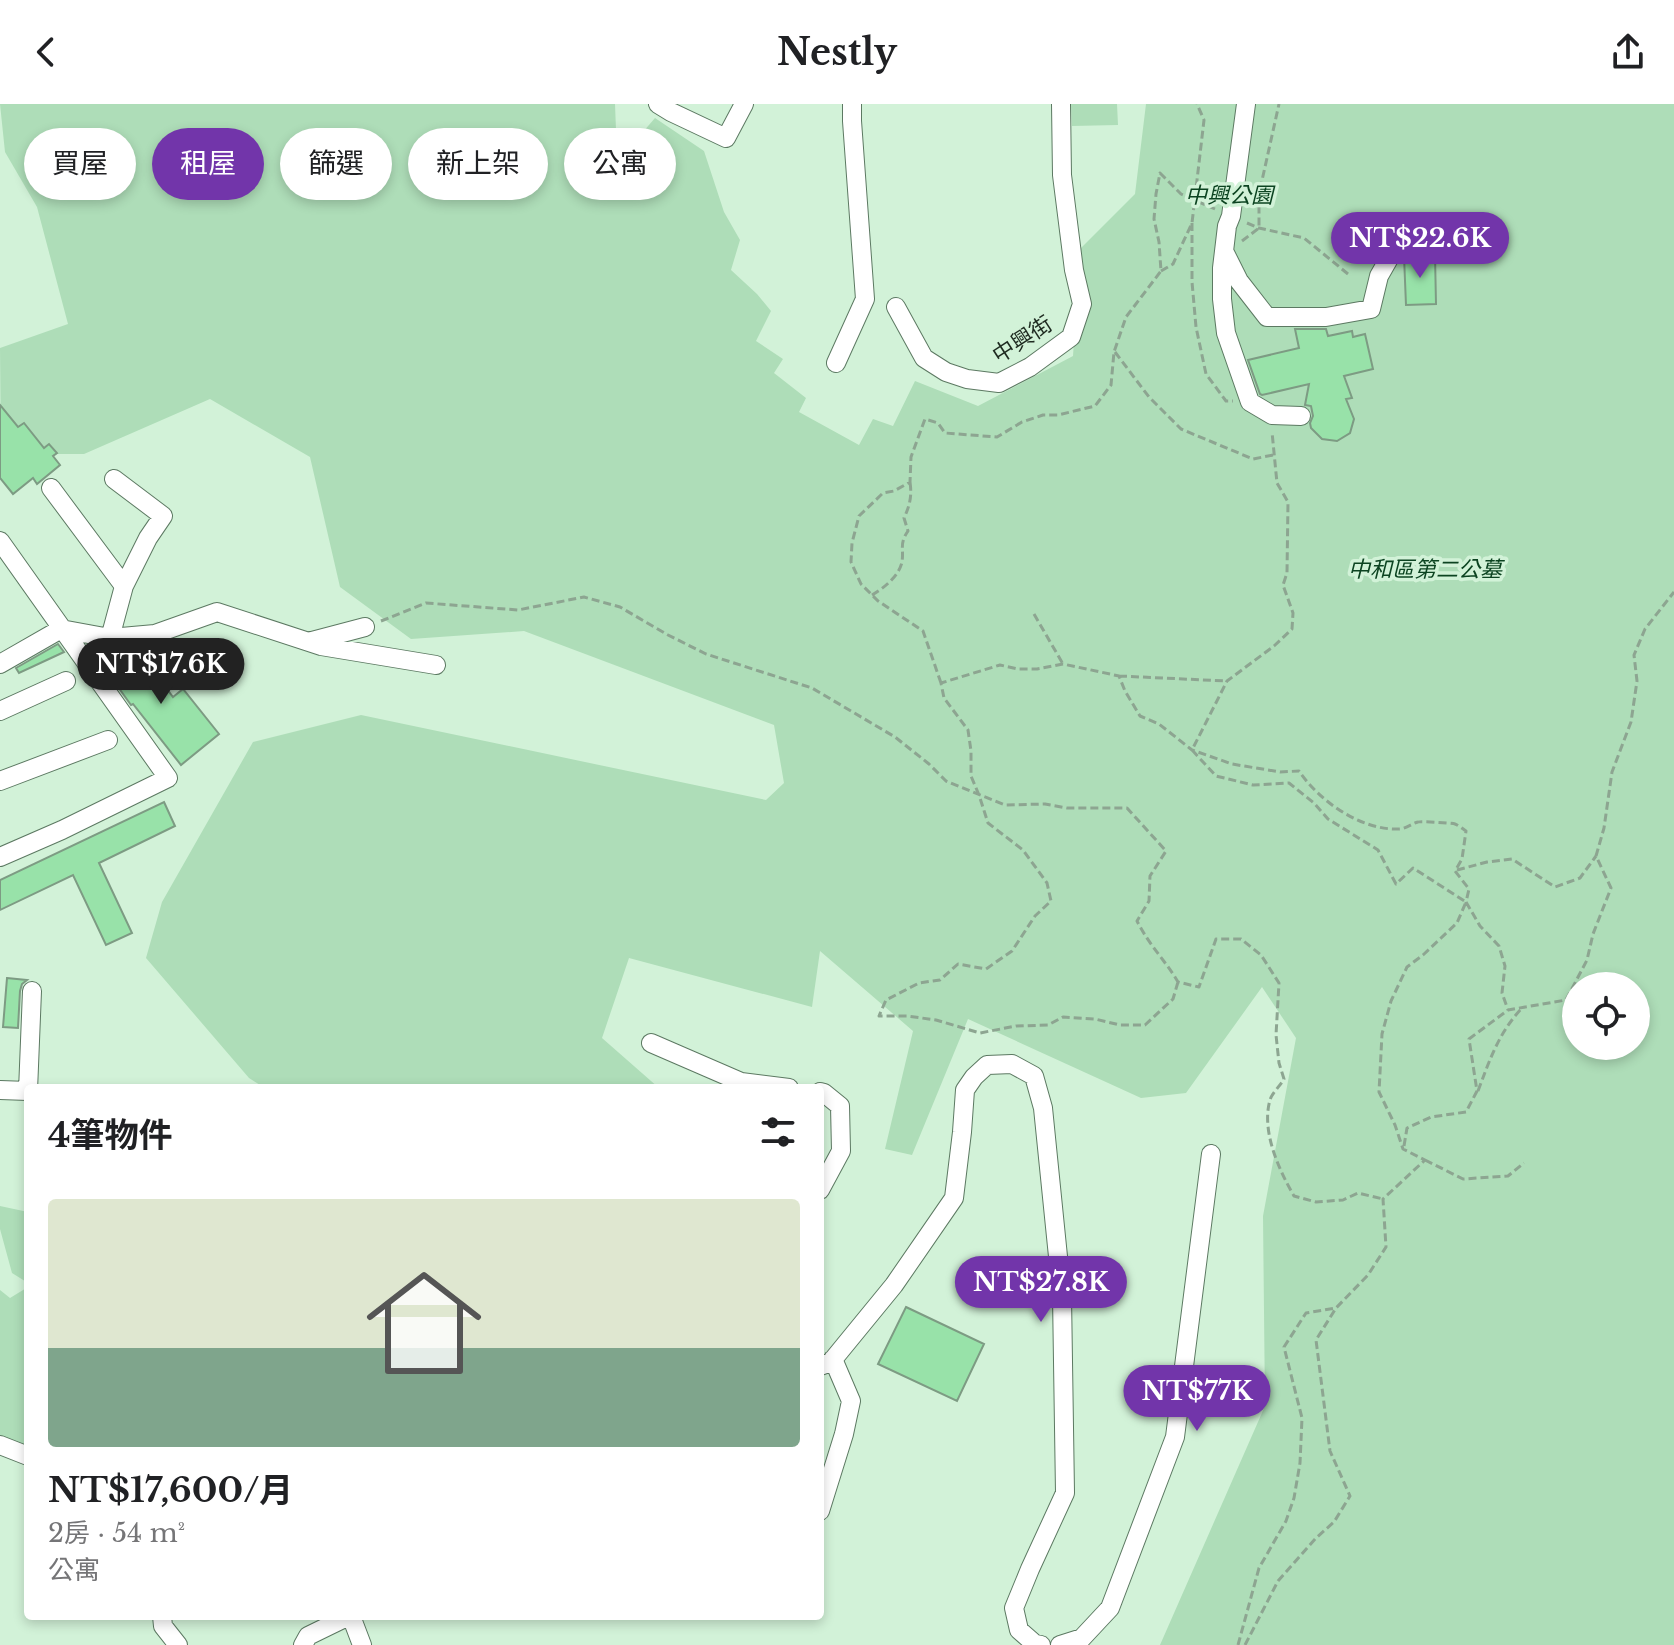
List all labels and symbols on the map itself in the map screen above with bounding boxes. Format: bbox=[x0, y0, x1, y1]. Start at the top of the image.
park label: 中興公園 bbox=[1185, 182, 1276, 209]
pin: NT$22.6K bbox=[1337, 212, 1503, 280]
street label: 中興街 bbox=[987, 310, 1057, 369]
park label: 中和區第二公墓 bbox=[1348, 556, 1505, 583]
pin: NT$17.6K bbox=[78, 638, 244, 706]
pin: NT$27.8K bbox=[958, 1256, 1124, 1324]
pin: NT$77K bbox=[1132, 1365, 1262, 1433]

